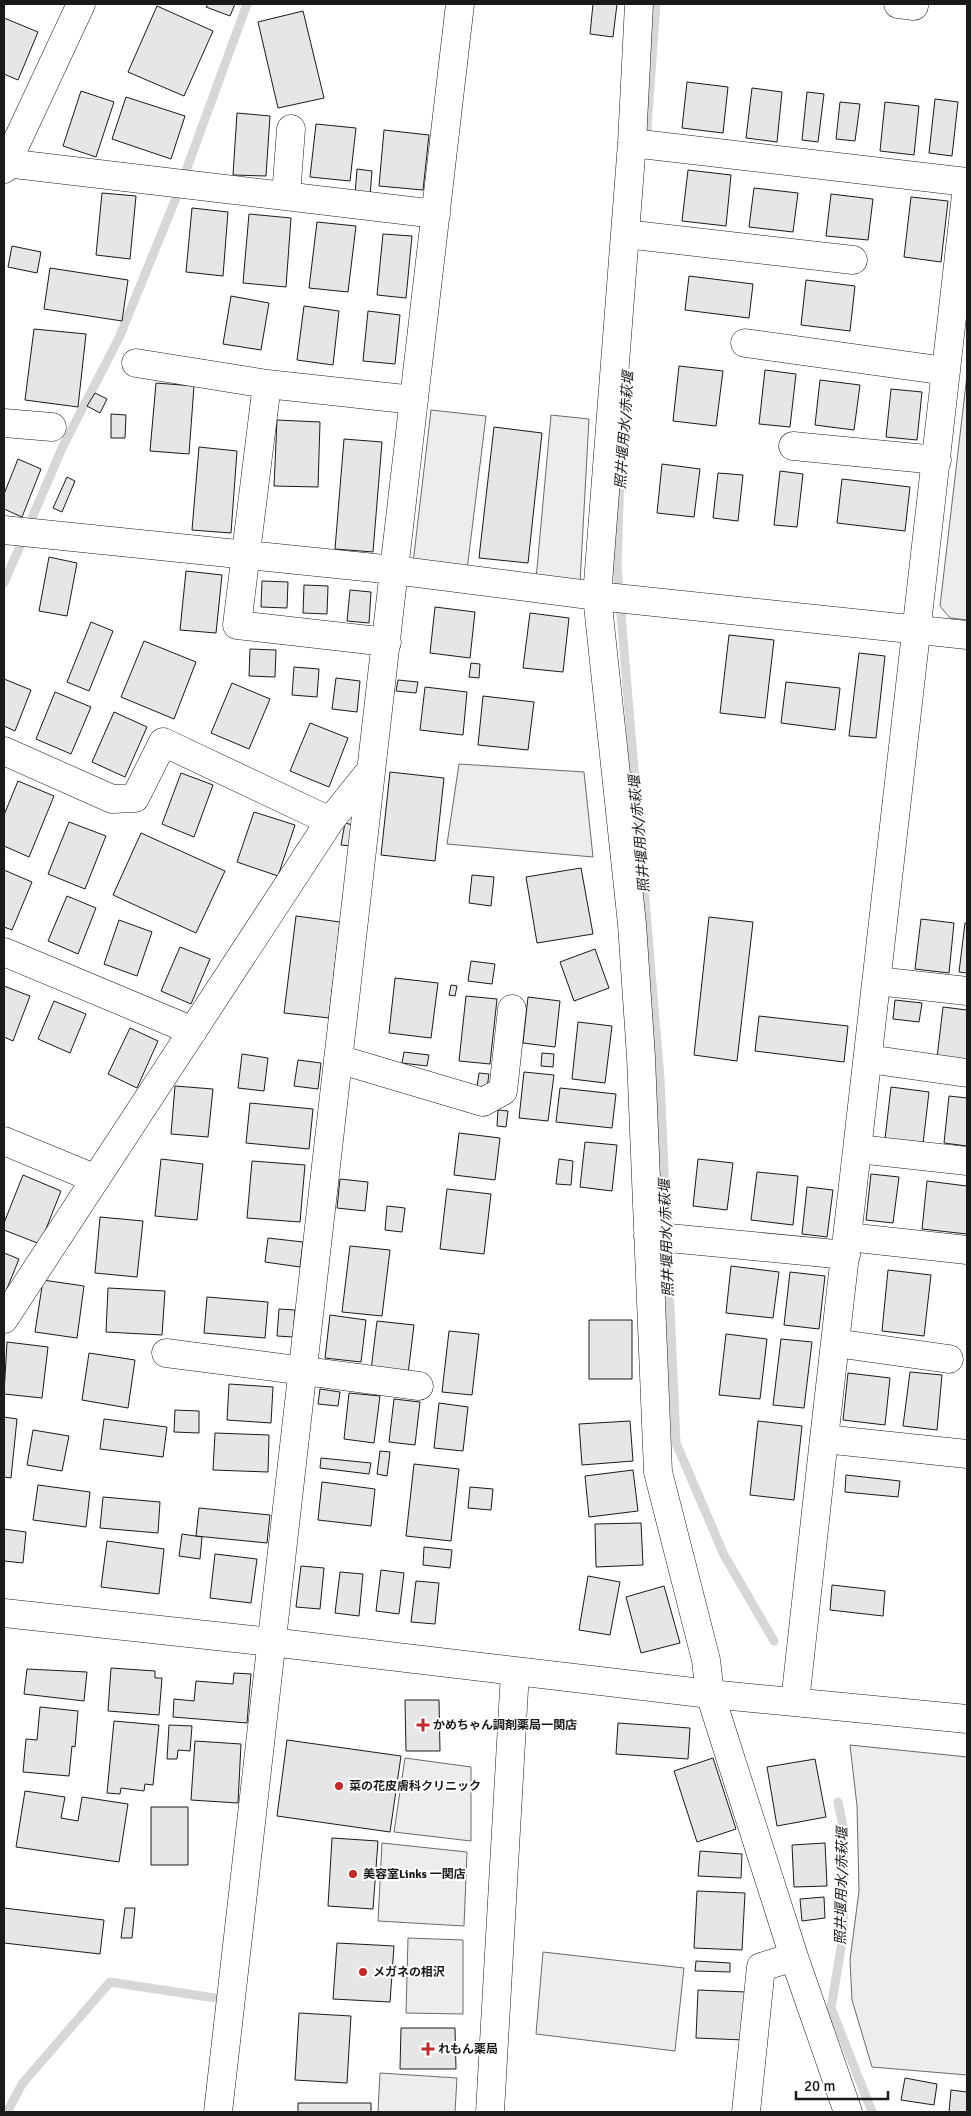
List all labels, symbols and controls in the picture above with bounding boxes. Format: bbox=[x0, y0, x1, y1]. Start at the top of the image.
water label: 照井堰用水/赤萩堰 bbox=[612, 368, 637, 489]
water label: 照井堰用水/赤萩堰 bbox=[626, 772, 653, 893]
water label: 照井堰用水/赤萩堰 bbox=[656, 1176, 677, 1297]
place label: かめちゃん調剤薬局一関店 bbox=[433, 1718, 577, 1733]
marker: かめちゃん調剤薬局一関店 bbox=[417, 1719, 429, 1731]
place label: 菜の花皮膚科クリニック bbox=[349, 1779, 481, 1794]
marker: 菜の花皮膚科クリニック bbox=[333, 1780, 345, 1792]
water label: 照井堰用水/赤萩堰 bbox=[832, 1824, 851, 1945]
place label: 美容室Links 一関店 bbox=[363, 1867, 465, 1882]
marker: 美容室Links 一関店 bbox=[347, 1868, 359, 1880]
place label: メガネの相沢 bbox=[373, 1965, 445, 1980]
marker: メガネの相沢 bbox=[357, 1966, 369, 1978]
place label: れもん薬局 bbox=[438, 2042, 498, 2057]
marker: れもん薬局 bbox=[422, 2043, 434, 2055]
scale bar bbox=[796, 2068, 888, 2100]
text: 20 m bbox=[804, 2077, 835, 2095]

